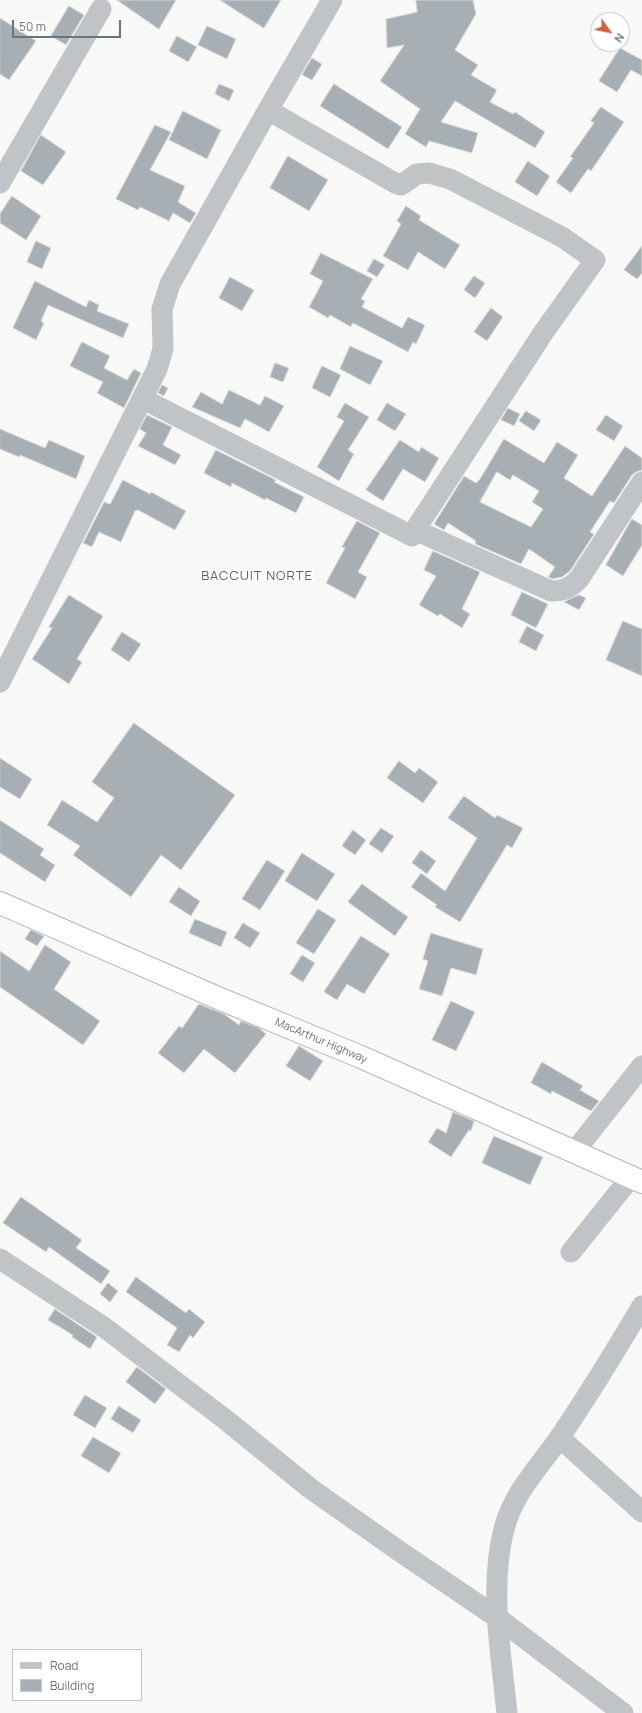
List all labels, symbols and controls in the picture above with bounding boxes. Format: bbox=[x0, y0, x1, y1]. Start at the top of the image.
scale bar bbox=[14, 12, 123, 38]
north arrow bbox=[590, 12, 630, 52]
text: 50 m bbox=[19, 18, 46, 35]
text: N bbox=[611, 31, 628, 46]
district label: BACCUIT NORTE bbox=[201, 568, 313, 584]
street label: MacArthur Highway bbox=[273, 1016, 369, 1066]
legend bbox=[12, 1649, 142, 1701]
text: Road bbox=[50, 1657, 78, 1674]
text: Building bbox=[50, 1677, 94, 1694]

